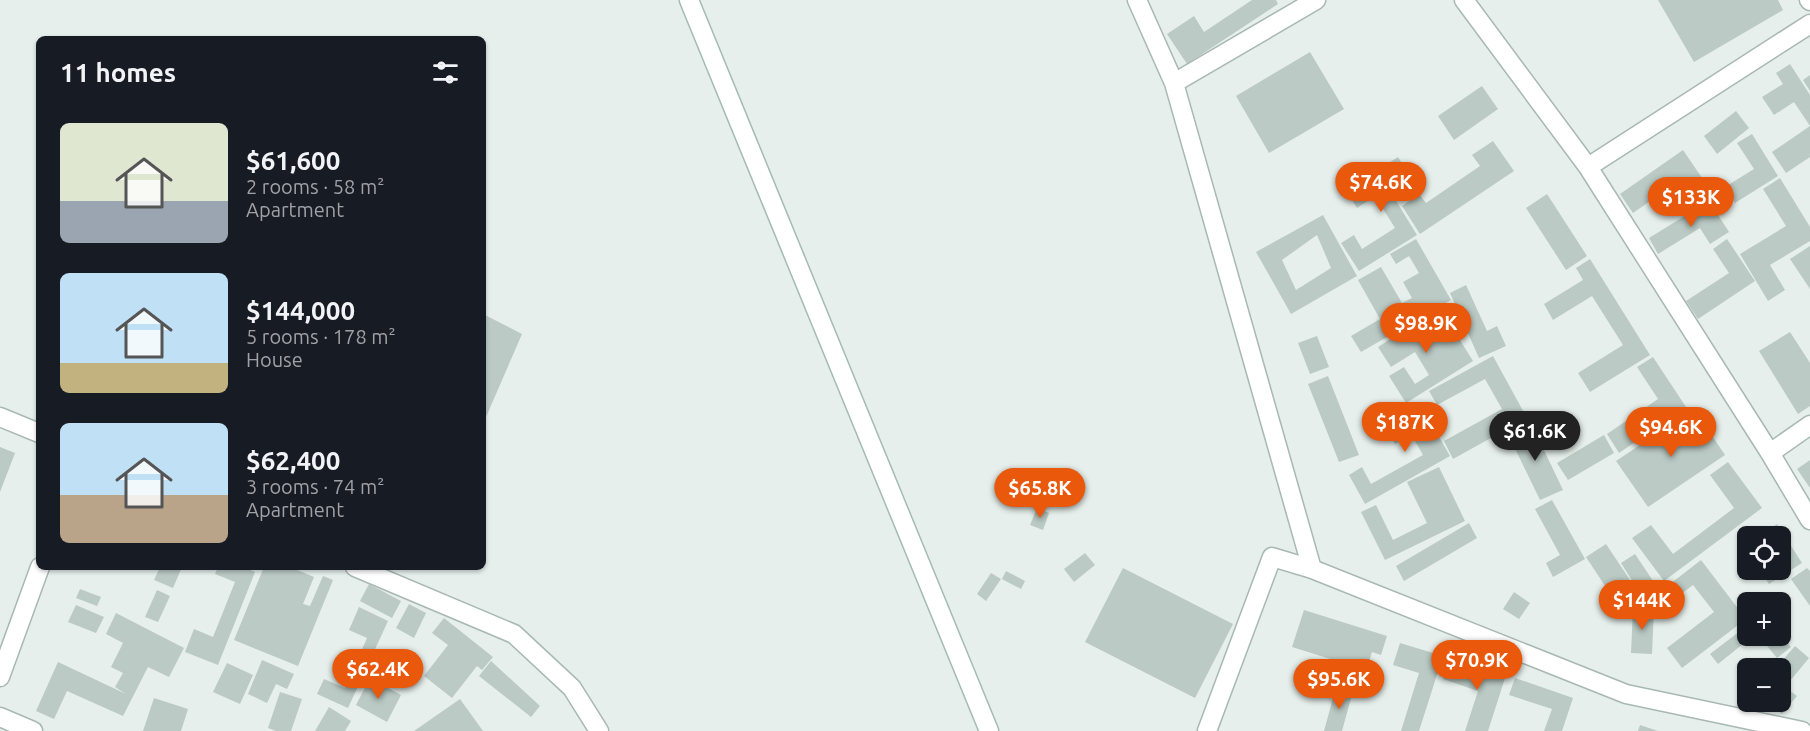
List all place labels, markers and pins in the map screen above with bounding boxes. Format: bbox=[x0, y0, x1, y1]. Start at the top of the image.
pin: $74.6K bbox=[1332, 162, 1430, 213]
pin: $133K bbox=[1649, 177, 1733, 228]
pin: $98.9K bbox=[1377, 303, 1475, 354]
pin: $187K bbox=[1363, 402, 1447, 453]
pin: $94.6K bbox=[1622, 407, 1720, 458]
pin: $61.6K bbox=[1486, 411, 1584, 462]
pin: $65.8K bbox=[991, 468, 1089, 519]
pin: $144K bbox=[1600, 580, 1684, 631]
pin: $70.9K bbox=[1428, 640, 1526, 691]
pin: $62.4K bbox=[329, 649, 427, 700]
pin: $95.6K bbox=[1290, 659, 1388, 710]

